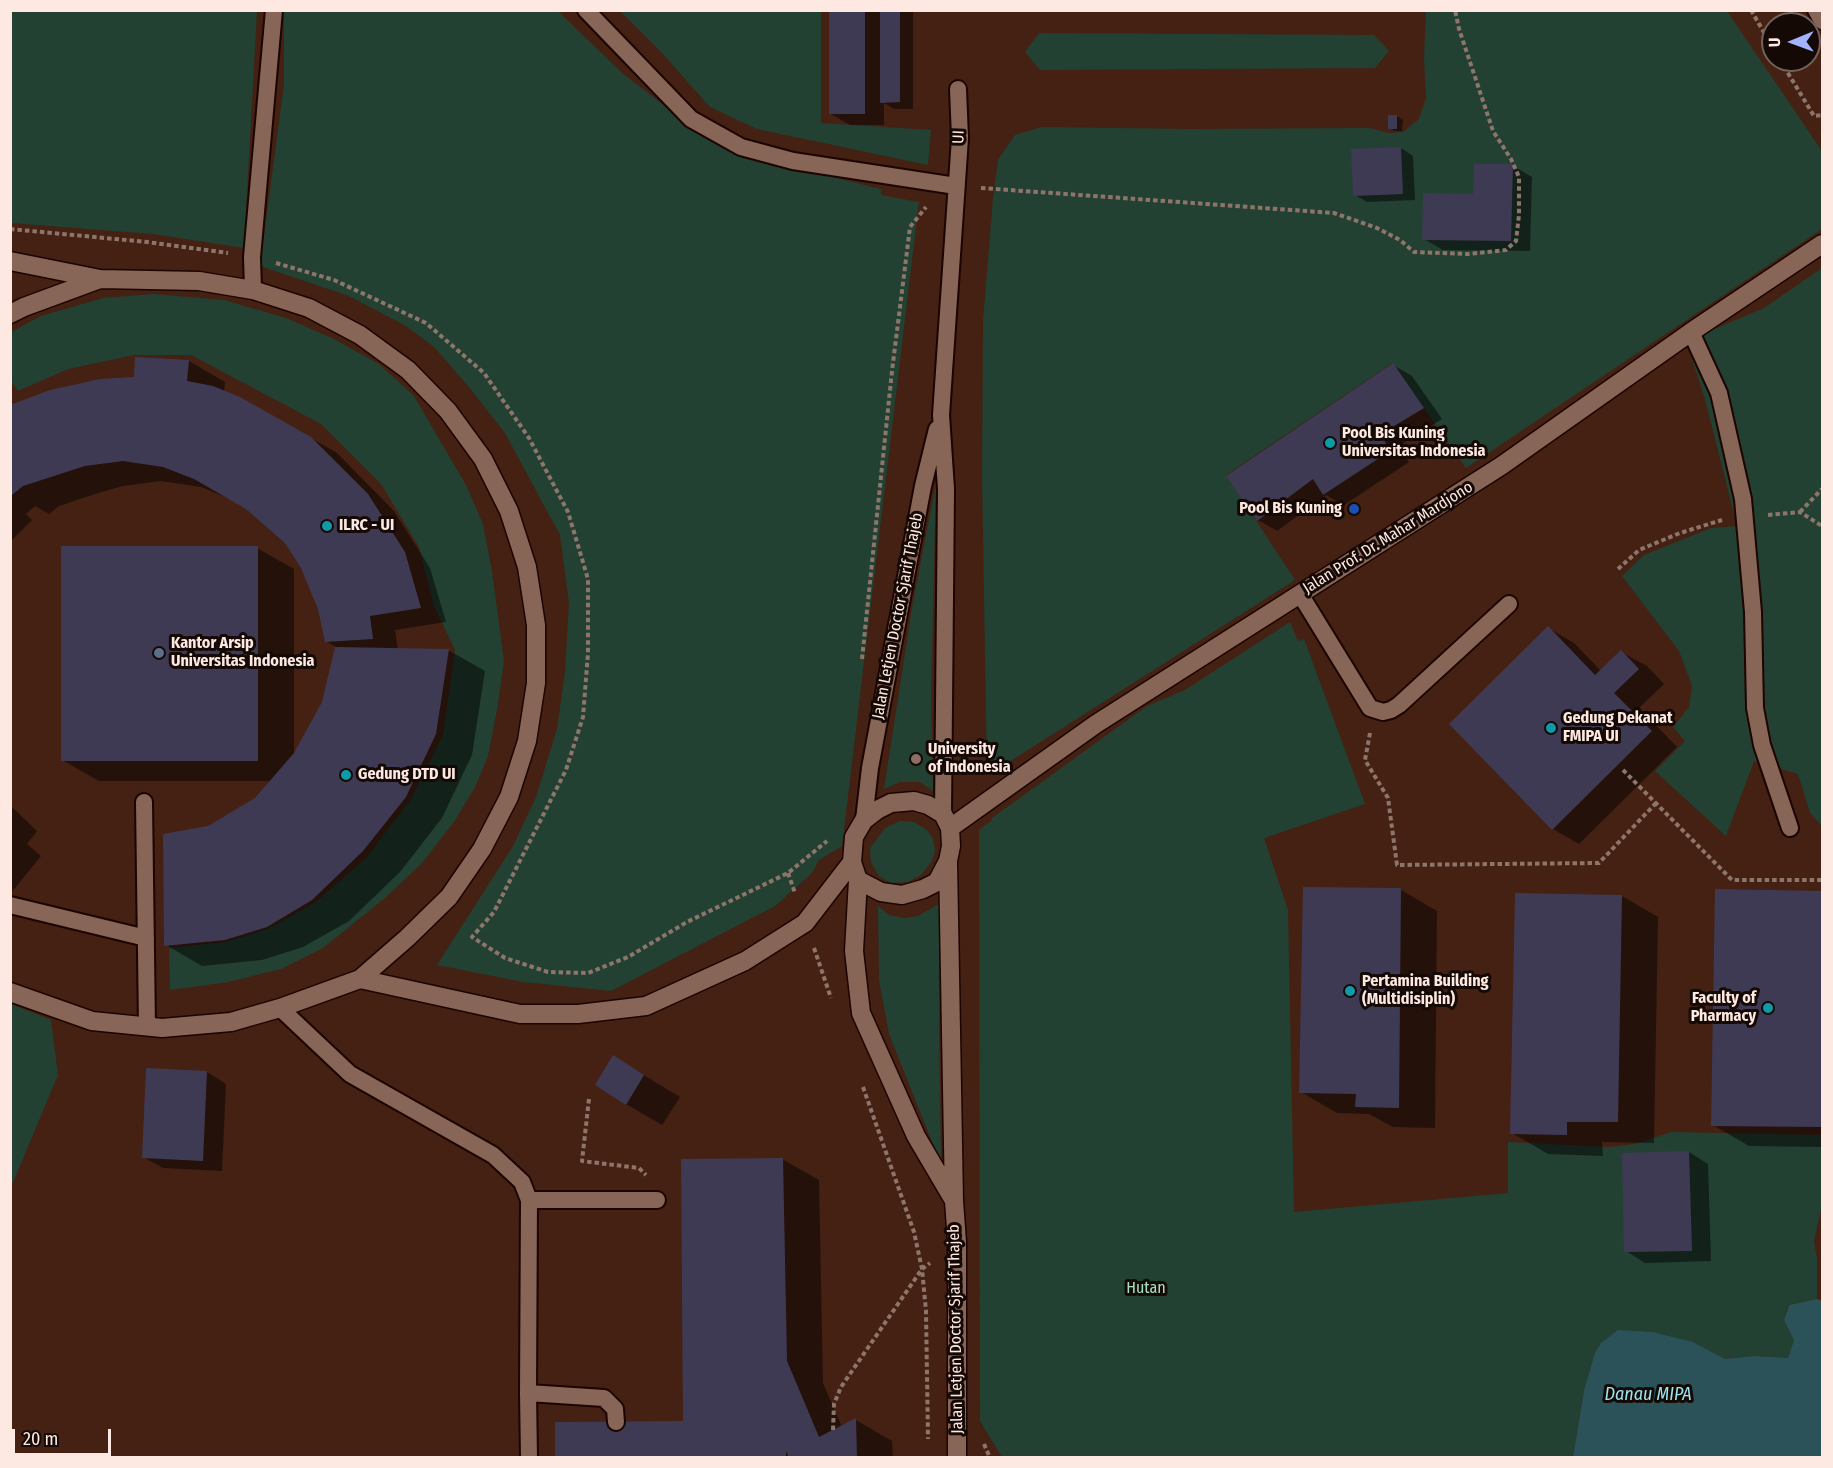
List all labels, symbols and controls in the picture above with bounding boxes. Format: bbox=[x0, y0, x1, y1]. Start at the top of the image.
north arrow bbox=[1761, 12, 1821, 72]
text: U bbox=[1765, 37, 1784, 47]
street label: UI bbox=[949, 130, 969, 144]
place label: Pool Bis Kuning Universitas Indonesia bbox=[1342, 424, 1486, 462]
marker: Pool Bis Kuning Universitas Indonesia bbox=[1323, 436, 1337, 450]
street label: Jalan Prof. Dr. Mahar Mardjono bbox=[1299, 478, 1477, 598]
place label: Pool Bis Kuning bbox=[1239, 499, 1342, 519]
marker: Pool Bis Kuning bbox=[1347, 502, 1361, 516]
street label: Jalan Letjen Doctor Sjarif Thajeb bbox=[869, 511, 927, 721]
place label: ILRC - UI bbox=[339, 516, 394, 536]
marker: ILRC - UI bbox=[320, 519, 334, 533]
place label: Kantor Arsip Universitas Indonesia bbox=[171, 634, 315, 672]
marker: Kantor Arsip Universitas Indonesia bbox=[152, 646, 166, 660]
place label: Gedung Dekanat FMIPA UI bbox=[1563, 709, 1673, 747]
marker: Gedung Dekanat FMIPA UI bbox=[1544, 721, 1558, 735]
place label: University of Indonesia bbox=[928, 740, 1011, 778]
marker: University of Indonesia bbox=[909, 752, 923, 766]
place label: Gedung DTD UI bbox=[358, 765, 456, 785]
marker: Gedung DTD UI bbox=[339, 768, 353, 782]
place label: Pertamina Building (Multidisiplin) bbox=[1362, 972, 1489, 1010]
marker: Pertamina Building (Multidisiplin) bbox=[1343, 984, 1357, 998]
place label: Faculty of Pharmacy bbox=[1691, 989, 1756, 1027]
marker: Faculty of Pharmacy bbox=[1761, 1001, 1775, 1015]
street label: Jalan Letjen Doctor Sjarif Thajeb bbox=[945, 1224, 967, 1434]
park label: Hutan bbox=[1126, 1279, 1166, 1299]
water label: Danau MIPA bbox=[1604, 1384, 1692, 1406]
scale bar bbox=[15, 1417, 114, 1455]
text: 20 m bbox=[23, 1428, 58, 1450]

